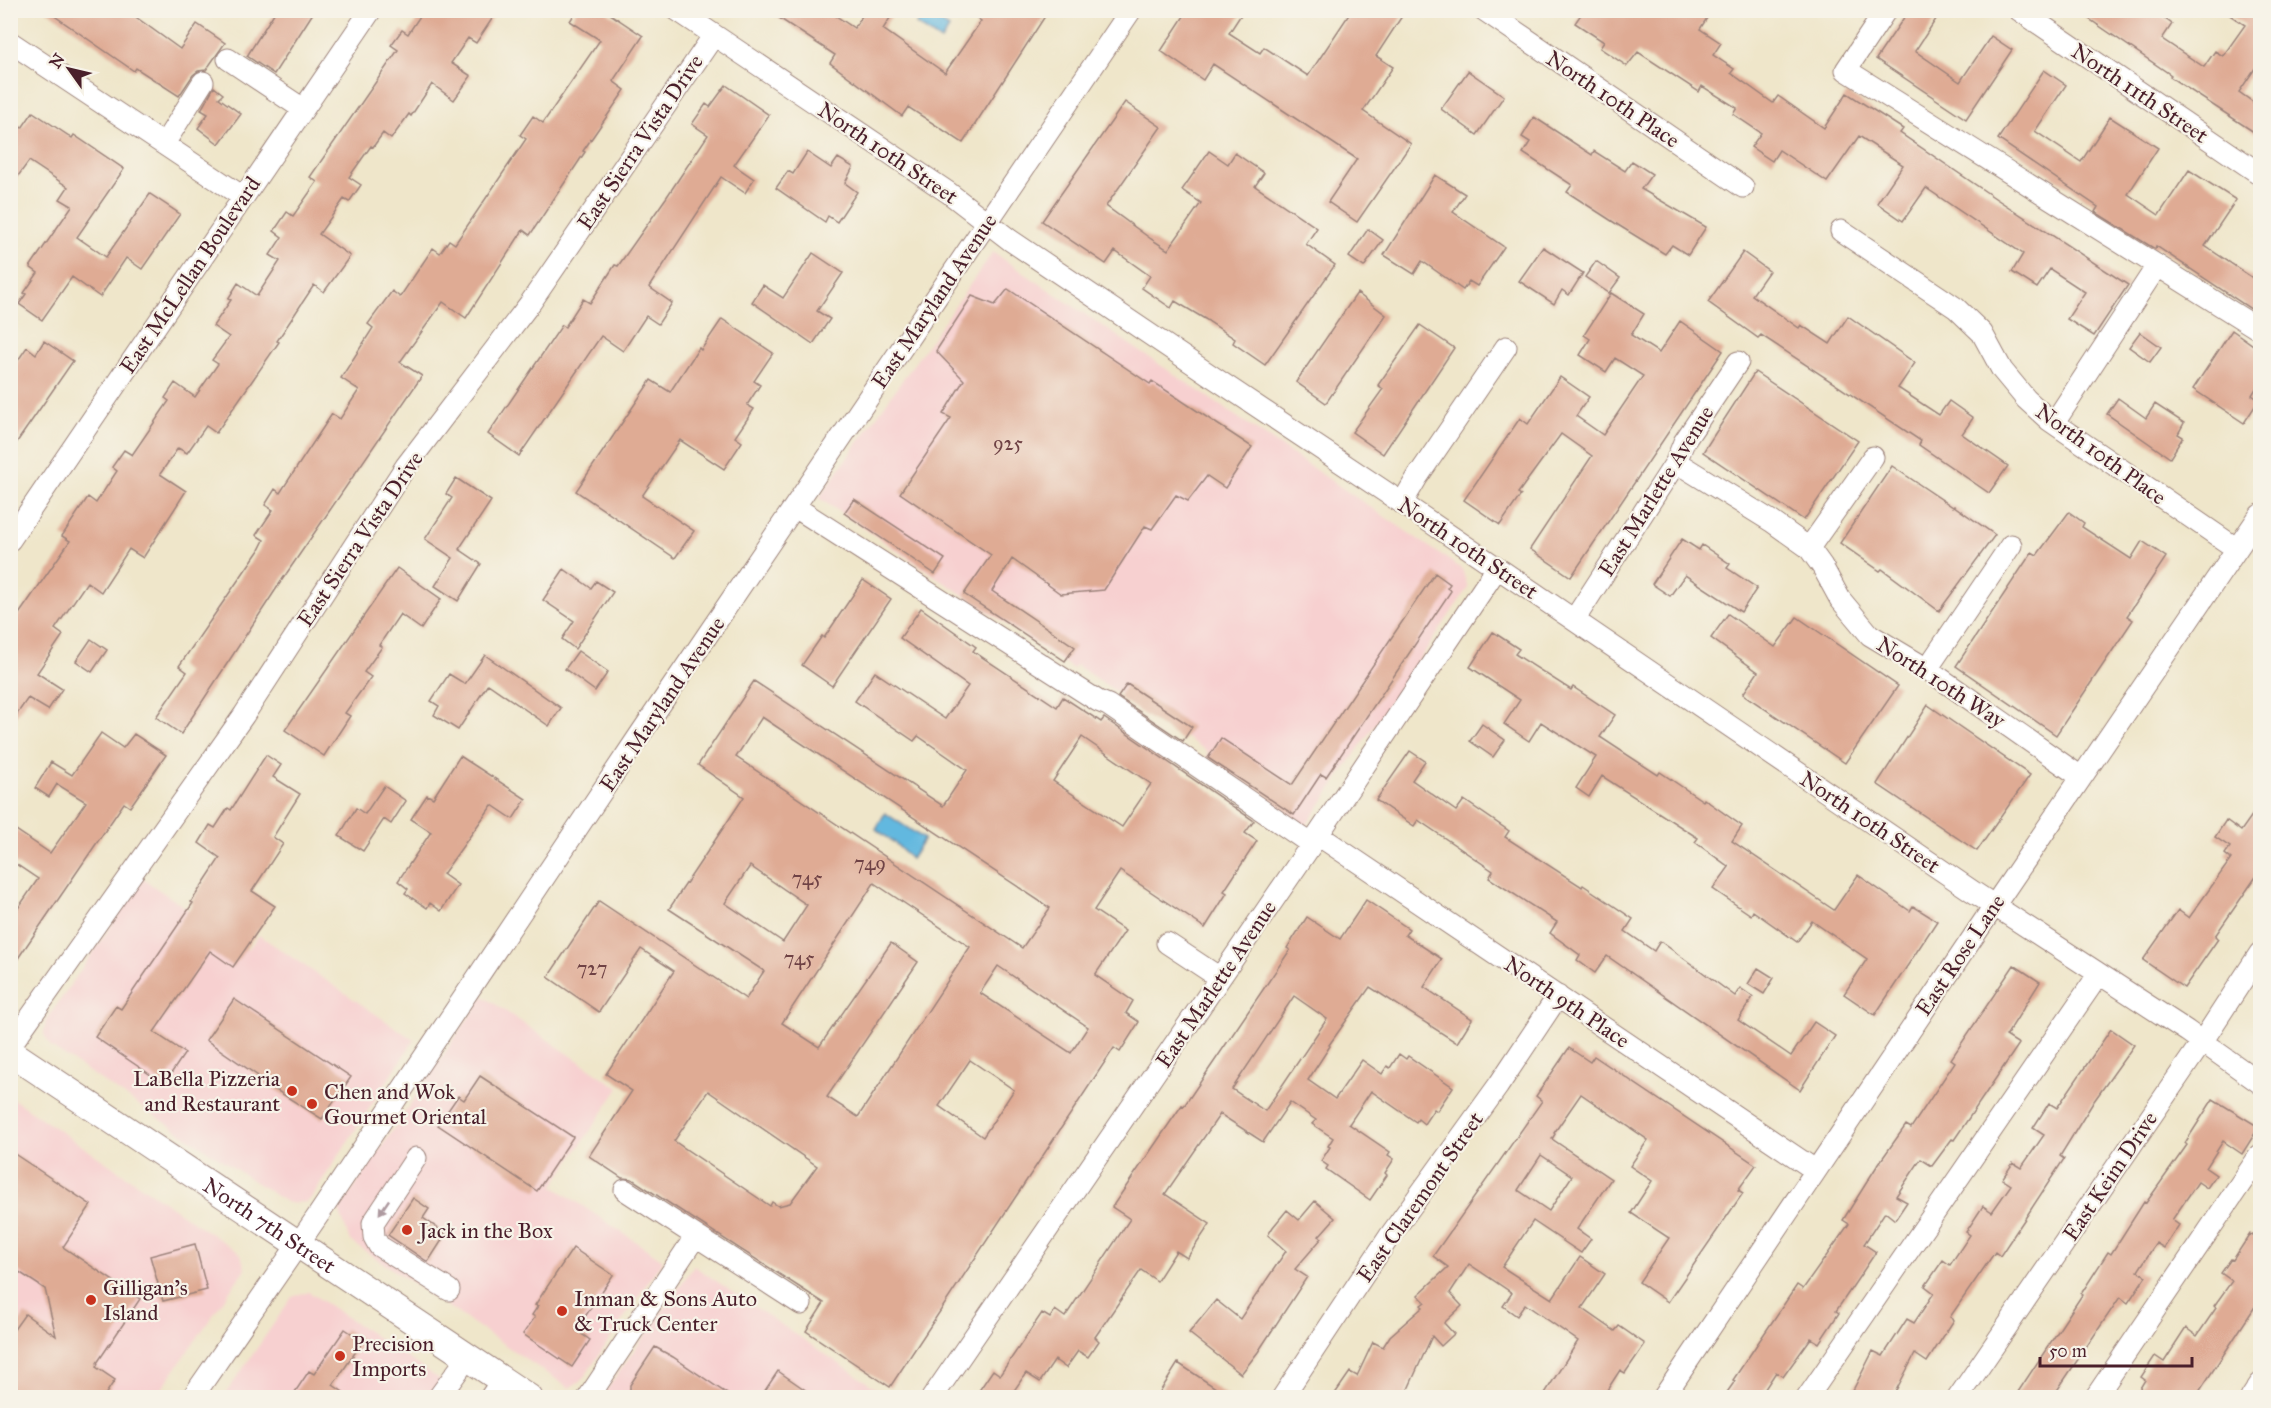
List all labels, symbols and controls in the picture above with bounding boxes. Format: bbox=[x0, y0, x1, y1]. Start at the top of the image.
street label: North 11th Street bbox=[2066, 37, 2214, 149]
north arrow bbox=[39, 39, 99, 99]
street label: North 10th Place bbox=[1541, 45, 1685, 153]
street label: East Sierra Vista Drive bbox=[571, 49, 709, 235]
text: N bbox=[45, 50, 69, 72]
street label: North 10th Street bbox=[813, 96, 963, 210]
street label: East McLellan Boulevard bbox=[114, 171, 266, 379]
street label: East Maryland Avenue bbox=[865, 208, 1003, 394]
street label: North 10th Place bbox=[2030, 398, 2172, 510]
street label: East Marlette Avenue bbox=[1593, 401, 1719, 581]
house number: 925 bbox=[993, 431, 1023, 455]
street label: East Sierra Vista Drive bbox=[291, 446, 429, 632]
street label: North 10th Street bbox=[1393, 491, 1543, 605]
street label: East Maryland Avenue bbox=[593, 611, 731, 797]
street label: North 10th Way bbox=[1872, 630, 2011, 734]
street label: North 10th Street bbox=[1795, 765, 1945, 879]
house number: 749 bbox=[854, 851, 886, 875]
house number: 745 bbox=[792, 866, 822, 890]
street label: East Rose Lane bbox=[1909, 889, 2011, 1021]
street label: East Marlette Avenue bbox=[1150, 895, 1282, 1073]
house number: 745 bbox=[784, 946, 814, 970]
street label: North 9th Place bbox=[1499, 950, 1635, 1054]
house number: 727 bbox=[577, 956, 607, 980]
place label: LaBella Pizzeria and Restaurant bbox=[133, 1065, 281, 1117]
place label: Chen and Wok Gourmet Oriental bbox=[324, 1078, 486, 1130]
marker: LaBella Pizzeria and Restaurant bbox=[285, 1084, 299, 1098]
marker: Chen and Wok Gourmet Oriental bbox=[305, 1097, 319, 1111]
street label: East Claremont Street bbox=[1351, 1106, 1489, 1287]
street label: East Keim Drive bbox=[2057, 1106, 2163, 1246]
street label: North 7th Street bbox=[198, 1171, 341, 1279]
one-way arrow bbox=[379, 1199, 390, 1215]
place label: Jack in the Box bbox=[417, 1217, 553, 1244]
marker: Jack in the Box bbox=[400, 1223, 414, 1237]
place label: Gilligan's Island bbox=[103, 1274, 188, 1326]
place label: Inman & Sons Auto & Truck Center bbox=[574, 1285, 757, 1337]
marker: Gilligan's Island bbox=[84, 1293, 98, 1307]
marker: Inman & Sons Auto & Truck Center bbox=[555, 1304, 569, 1318]
place label: Precision Imports bbox=[352, 1330, 434, 1382]
scale bar bbox=[2040, 1330, 2192, 1368]
text: 50 m bbox=[2049, 1340, 2087, 1362]
marker: Precision Imports bbox=[333, 1349, 347, 1363]

